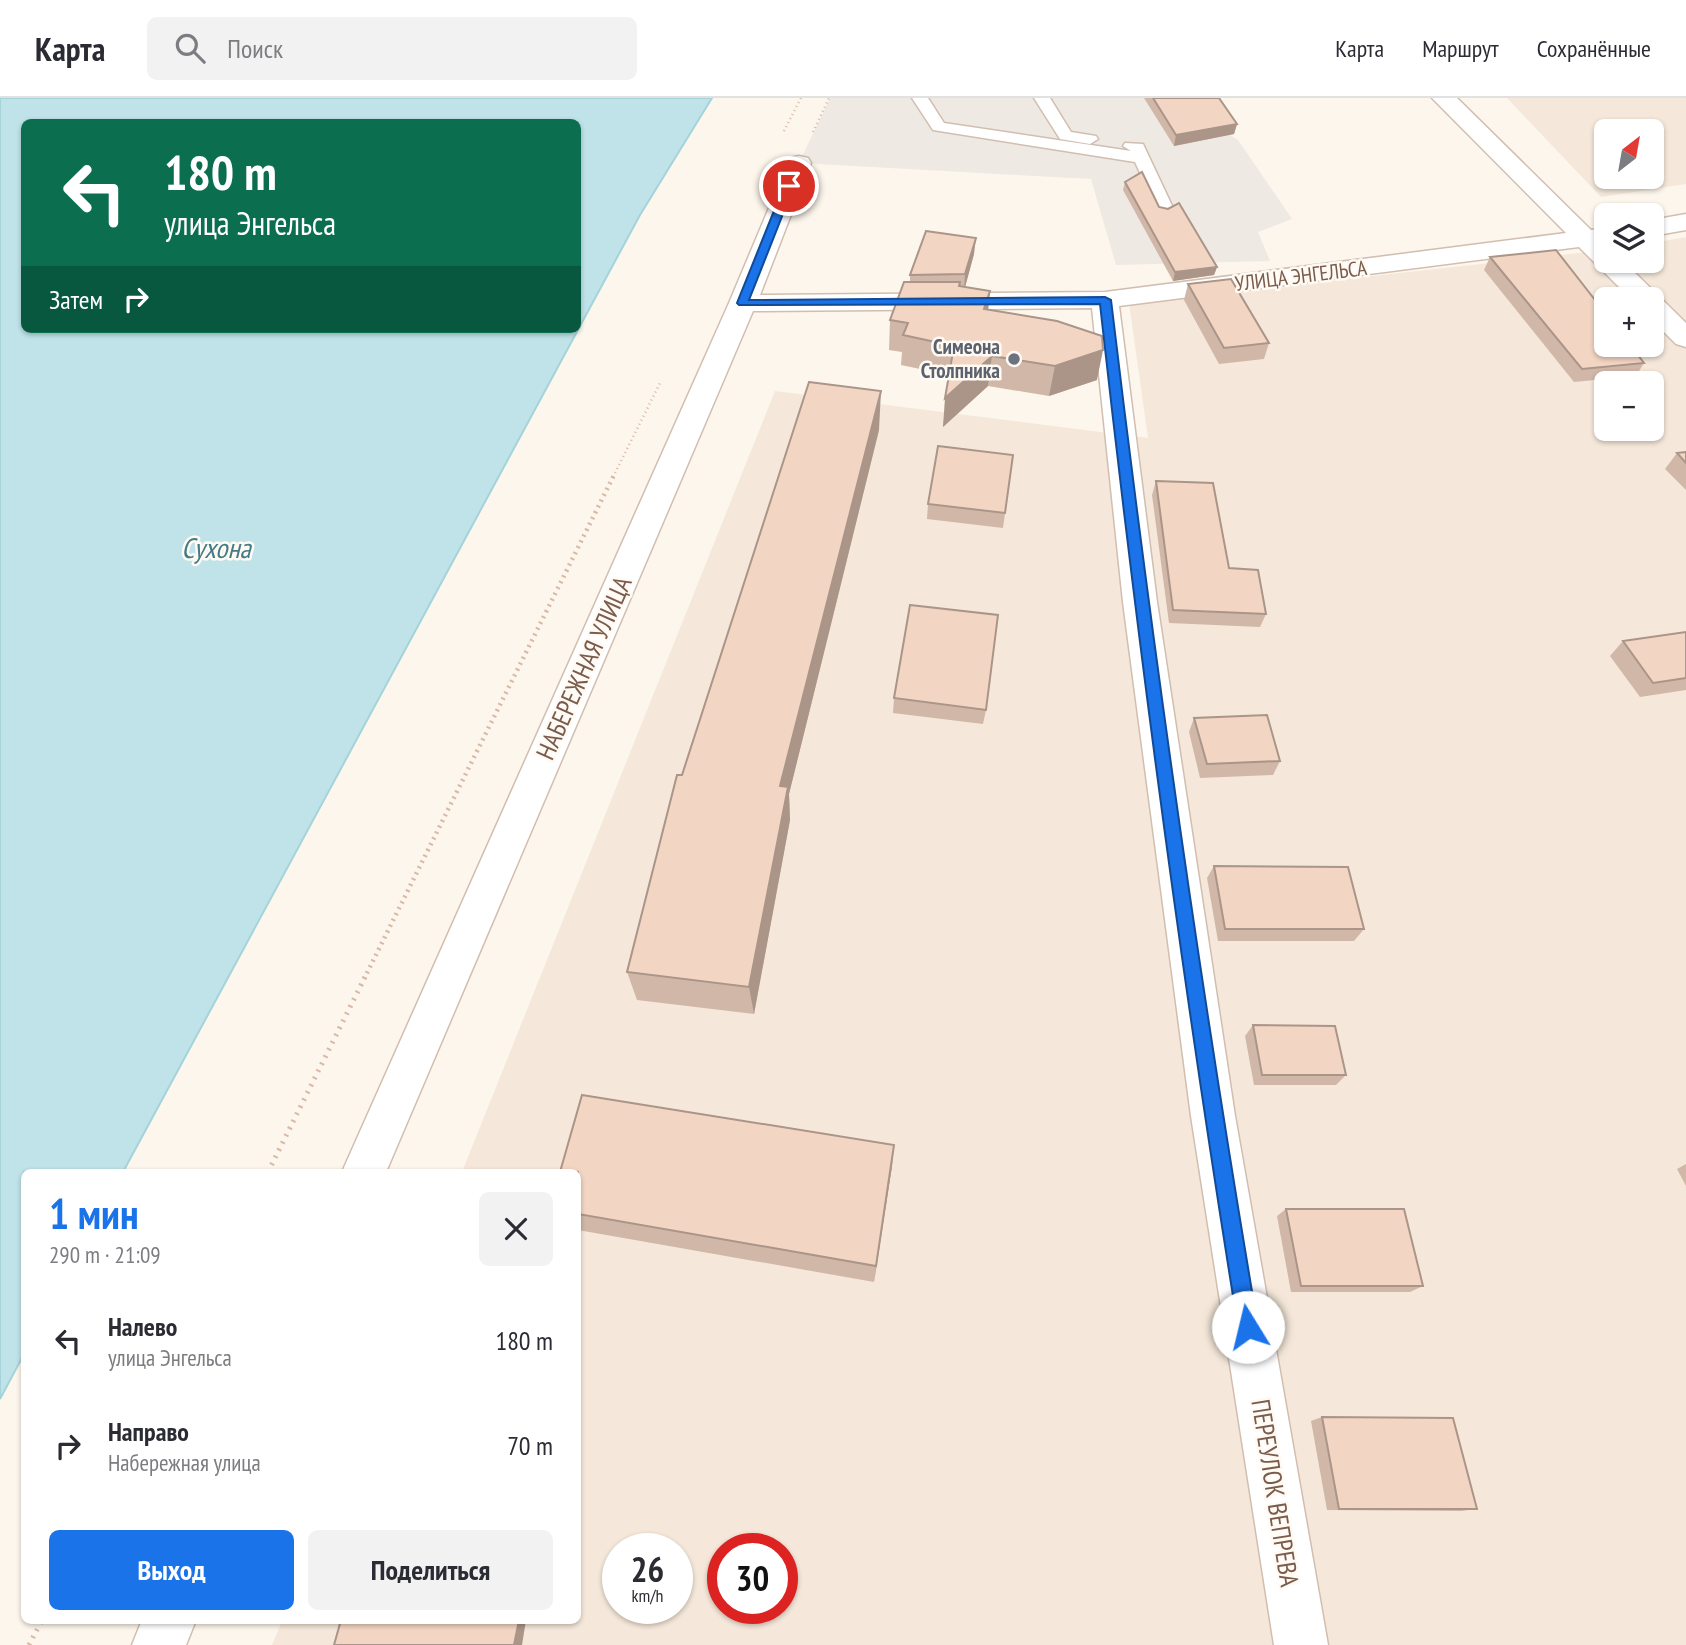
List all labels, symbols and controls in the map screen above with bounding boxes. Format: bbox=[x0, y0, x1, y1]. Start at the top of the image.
search box bbox=[147, 17, 637, 80]
text: Карта bbox=[35, 27, 105, 70]
icon: search bbox=[171, 29, 209, 67]
text: Поиск bbox=[227, 32, 283, 65]
text: Карта bbox=[1335, 33, 1384, 64]
text: Маршрут bbox=[1422, 33, 1499, 64]
text: Сохранённые bbox=[1537, 33, 1651, 64]
north arrow bbox=[1594, 119, 1664, 189]
map controls bbox=[1594, 119, 1664, 441]
text: 180 m bbox=[164, 140, 277, 204]
icon: left bbox=[49, 147, 140, 238]
pin bbox=[759, 156, 819, 216]
icon: arrive bbox=[770, 167, 808, 205]
text: улица Энгельса bbox=[164, 202, 336, 244]
button: layers bbox=[1594, 203, 1664, 273]
street label: УЛИЦА ЭНГЕЛЬСА bbox=[1233, 254, 1369, 297]
icon: right bbox=[117, 280, 155, 318]
text: Затем bbox=[49, 283, 103, 316]
button: + bbox=[1594, 287, 1664, 357]
place label: Симеона Столпника bbox=[921, 333, 1000, 384]
marker: Симеона Столпника bbox=[1006, 351, 1022, 367]
button: − bbox=[1594, 371, 1664, 441]
water label: Сухона bbox=[181, 529, 253, 566]
street label: НАБЕРЕЖНАЯ УЛИЦА bbox=[528, 570, 639, 765]
text: 1 мин bbox=[49, 1186, 139, 1241]
button: close bbox=[479, 1192, 553, 1266]
text: 290 m · 21:09 bbox=[49, 1240, 161, 1269]
position arrow bbox=[1211, 1290, 1285, 1364]
text: Налево bbox=[108, 1310, 177, 1343]
icon: left bbox=[49, 1322, 87, 1360]
text: 180 m bbox=[495, 1324, 553, 1357]
text: улица Энгельса bbox=[108, 1343, 232, 1372]
street label: ПЕРЕУЛОК ВЕПРЕВА bbox=[1244, 1397, 1307, 1590]
text: Направо bbox=[108, 1415, 189, 1448]
icon: right bbox=[49, 1427, 87, 1465]
text: 70 m bbox=[507, 1429, 553, 1462]
text: Набережная улица bbox=[108, 1448, 261, 1477]
button: Выход bbox=[49, 1530, 294, 1610]
button: Поделиться bbox=[308, 1530, 553, 1610]
speed limit sign: 30 bbox=[707, 1533, 798, 1624]
text: 26 bbox=[631, 1546, 664, 1592]
text: km/h bbox=[632, 1584, 663, 1607]

